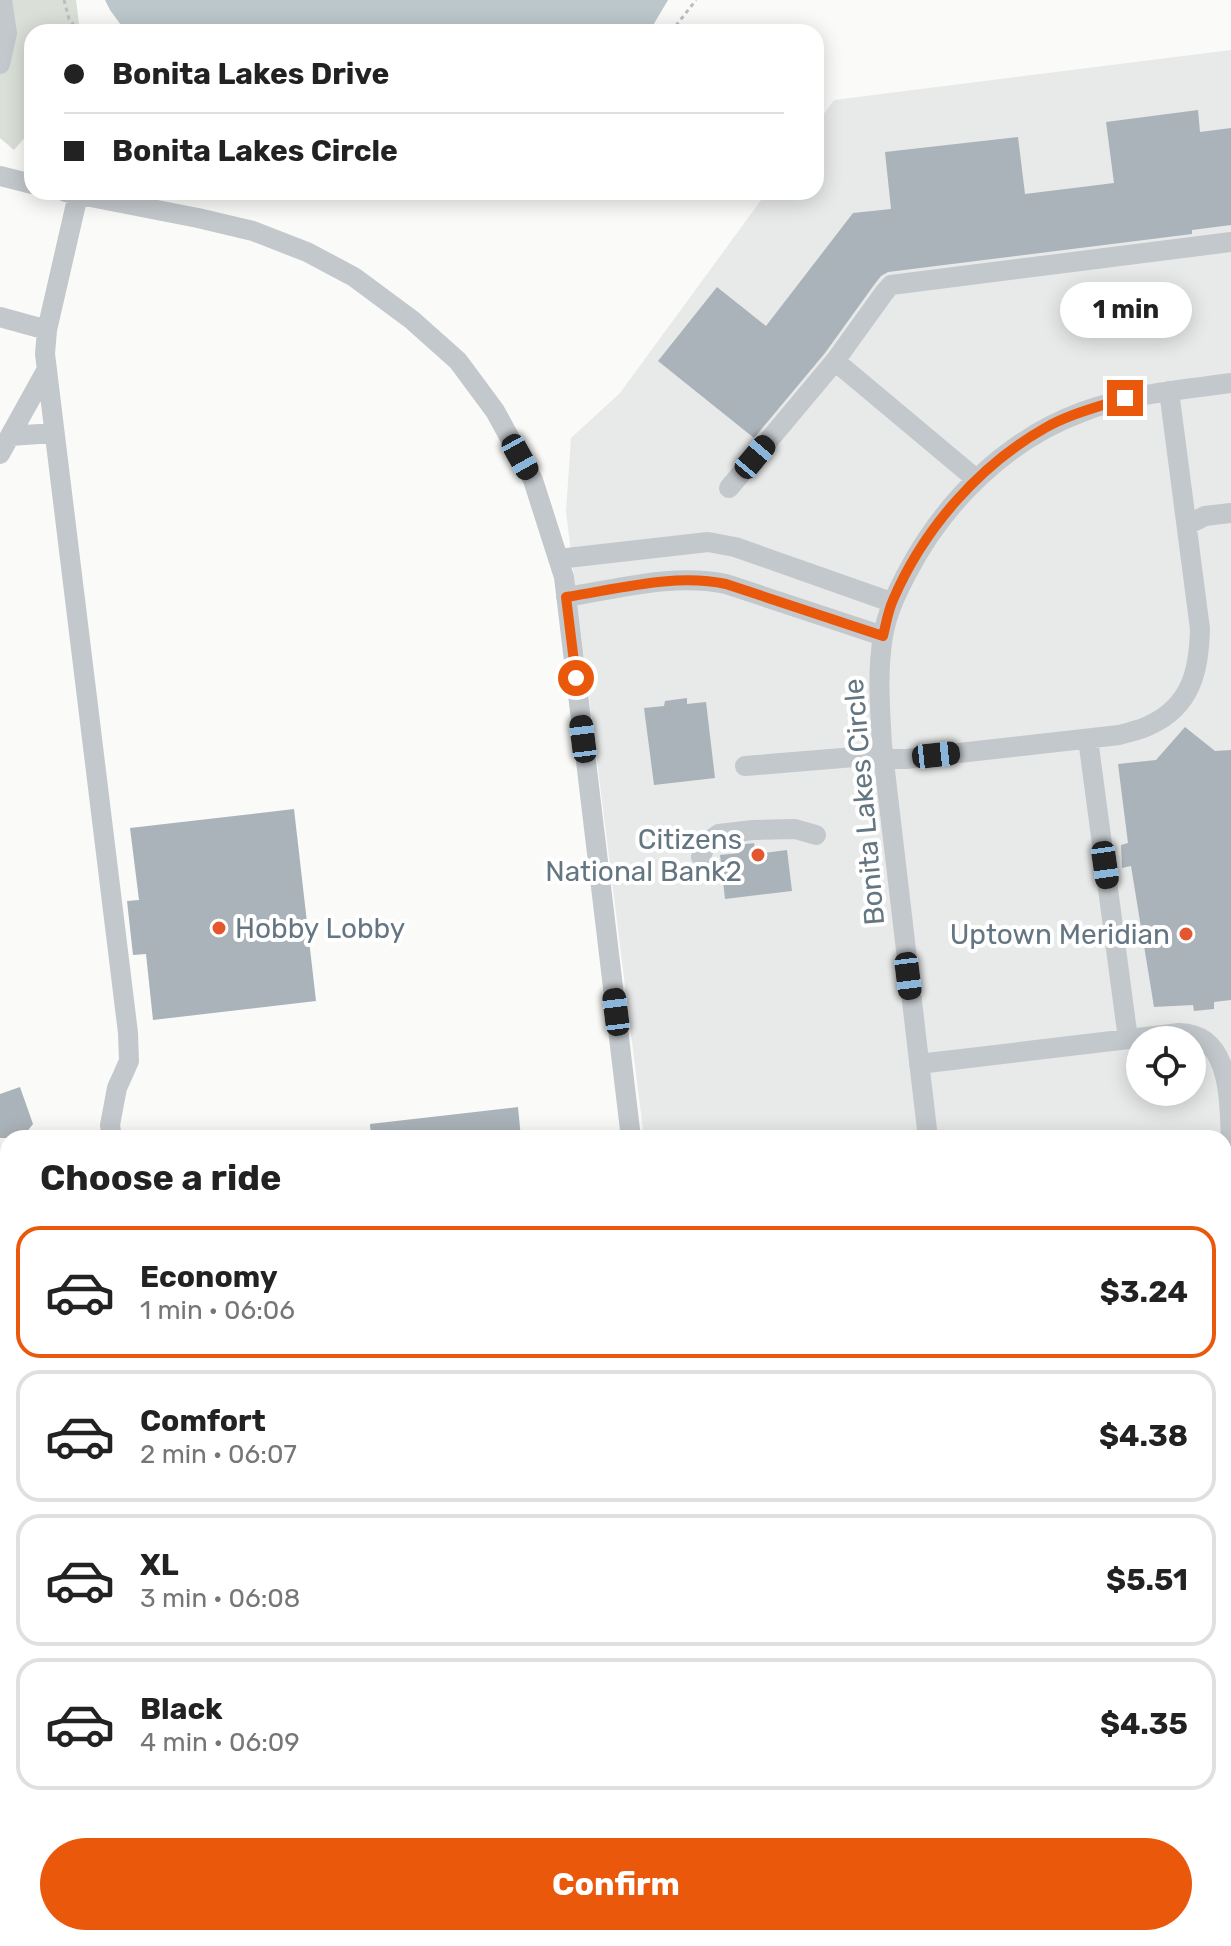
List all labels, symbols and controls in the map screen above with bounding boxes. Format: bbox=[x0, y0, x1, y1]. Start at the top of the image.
text: Bonita Lakes Drive bbox=[112, 56, 389, 92]
text: Bonita Lakes Circle bbox=[112, 133, 398, 169]
callout: 1 min bbox=[1059, 282, 1191, 338]
text: 1 min bbox=[1093, 294, 1159, 325]
route end bbox=[1107, 380, 1143, 416]
car bbox=[498, 430, 542, 484]
car bbox=[730, 431, 780, 483]
route start bbox=[558, 660, 594, 696]
street label: Bonita Lakes Circle bbox=[837, 677, 891, 927]
car bbox=[568, 714, 598, 764]
car bbox=[911, 741, 961, 769]
place label: Citizens National Bank2 bbox=[545, 823, 742, 888]
car bbox=[1090, 840, 1120, 890]
marker: Citizens National Bank2 bbox=[749, 846, 767, 864]
place label: Hobby Lobby bbox=[235, 912, 405, 945]
place label: Uptown Meridian bbox=[950, 918, 1170, 951]
marker: Hobby Lobby bbox=[210, 919, 228, 937]
marker: Uptown Meridian bbox=[1177, 925, 1195, 943]
car bbox=[893, 951, 923, 1001]
car bbox=[601, 987, 631, 1037]
map controls bbox=[1126, 1026, 1206, 1106]
button: locate bbox=[1126, 1026, 1206, 1106]
text: Choose a ride bbox=[40, 1156, 281, 1199]
icon: car bbox=[44, 1256, 116, 1328]
text: Economy bbox=[140, 1259, 278, 1295]
text: $3.24 bbox=[1100, 1274, 1188, 1310]
text: 1 min · 06:06 bbox=[140, 1295, 295, 1326]
icon: car bbox=[44, 1400, 116, 1472]
text: Comfort bbox=[140, 1403, 266, 1439]
text: $4.38 bbox=[1099, 1418, 1188, 1454]
text: 2 min · 06:07 bbox=[140, 1439, 297, 1470]
icon: car bbox=[44, 1544, 116, 1616]
text: XL bbox=[140, 1547, 179, 1583]
text: $5.51 bbox=[1106, 1562, 1188, 1598]
text: 3 min · 06:08 bbox=[140, 1583, 300, 1614]
icon: car bbox=[44, 1688, 116, 1760]
text: Black bbox=[140, 1691, 223, 1727]
text: $4.35 bbox=[1100, 1706, 1188, 1742]
text: 4 min · 06:09 bbox=[140, 1727, 300, 1758]
button: Confirm bbox=[40, 1838, 1192, 1930]

